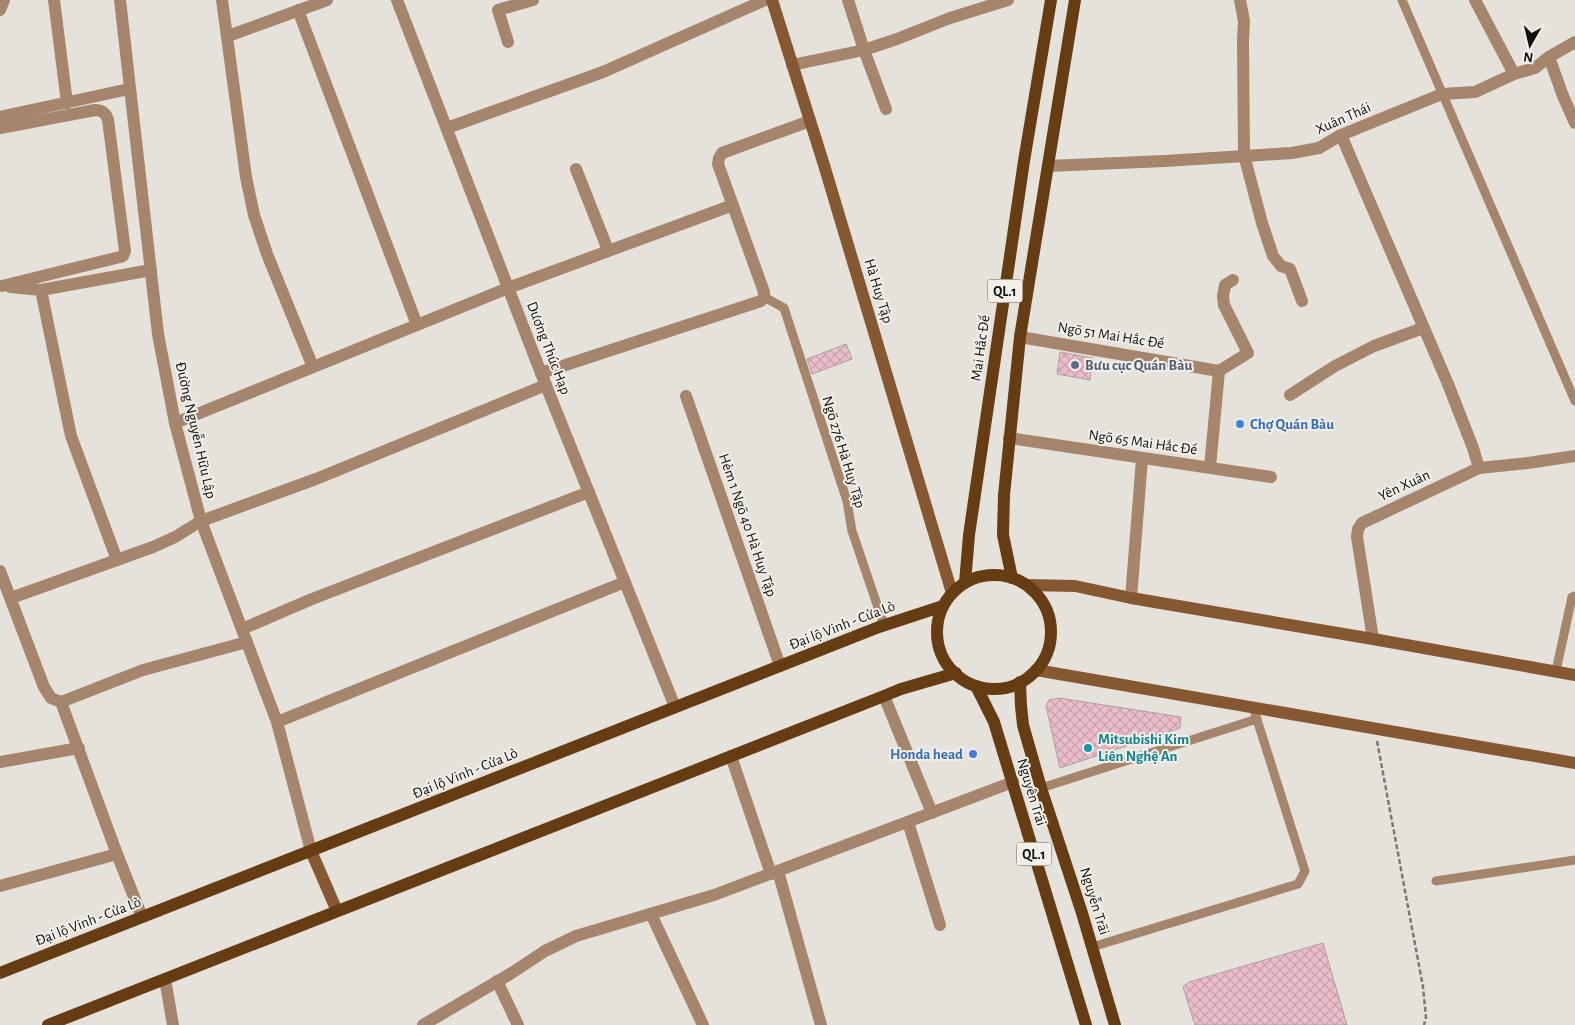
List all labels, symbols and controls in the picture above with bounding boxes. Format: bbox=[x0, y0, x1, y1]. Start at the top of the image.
north arrow bbox=[1505, 20, 1555, 70]
text: N bbox=[1523, 49, 1534, 64]
street label: Xuân Thái bbox=[1313, 100, 1373, 137]
street label: Hà Huy Tập bbox=[862, 257, 895, 325]
road number: QL.1 bbox=[988, 280, 1022, 302]
street label: Dương Thúc Hạp bbox=[524, 300, 573, 397]
street label: Mai Hắc Đế bbox=[968, 314, 993, 382]
street label: Ngõ 51 Mai Hắc Đế bbox=[1057, 320, 1165, 351]
place label: Bưu cục Quán Bàu bbox=[1085, 358, 1192, 373]
marker: Bưu cục Quán Bàu bbox=[1069, 359, 1081, 371]
street label: Đường Nguyễn Hữu Lập bbox=[172, 360, 220, 500]
street label: Ngõ 276 Hà Huy Tập bbox=[819, 394, 868, 510]
place label: Chợ Quán Bàu bbox=[1250, 417, 1334, 432]
marker: Chợ Quán Bàu bbox=[1234, 418, 1246, 430]
street label: Ngõ 65 Mai Hắc Đế bbox=[1088, 427, 1198, 458]
street label: Hẻm 1 Ngõ 40 Hà Huy Tập bbox=[716, 452, 779, 599]
street label: Yên Xuân bbox=[1376, 467, 1432, 504]
street label: Đại lộ Vinh - Cửa Lò bbox=[787, 598, 897, 653]
place label: Mitsubishi Kim Liên Nghệ An bbox=[1098, 732, 1189, 764]
marker: Mitsubishi Kim Liên Nghệ An bbox=[1082, 742, 1094, 754]
street label: Đại lộ Vinh - Cửa Lò bbox=[410, 745, 520, 801]
place label: Honda head bbox=[890, 747, 963, 762]
marker: Honda head bbox=[967, 748, 979, 760]
street label: Nguyên Trãi bbox=[1014, 757, 1049, 828]
road number: QL.1 bbox=[1016, 842, 1052, 866]
street label: Nguyễn Trãi bbox=[1077, 865, 1113, 937]
street label: Đại lộ Vinh - Cửa Lò bbox=[33, 894, 143, 949]

